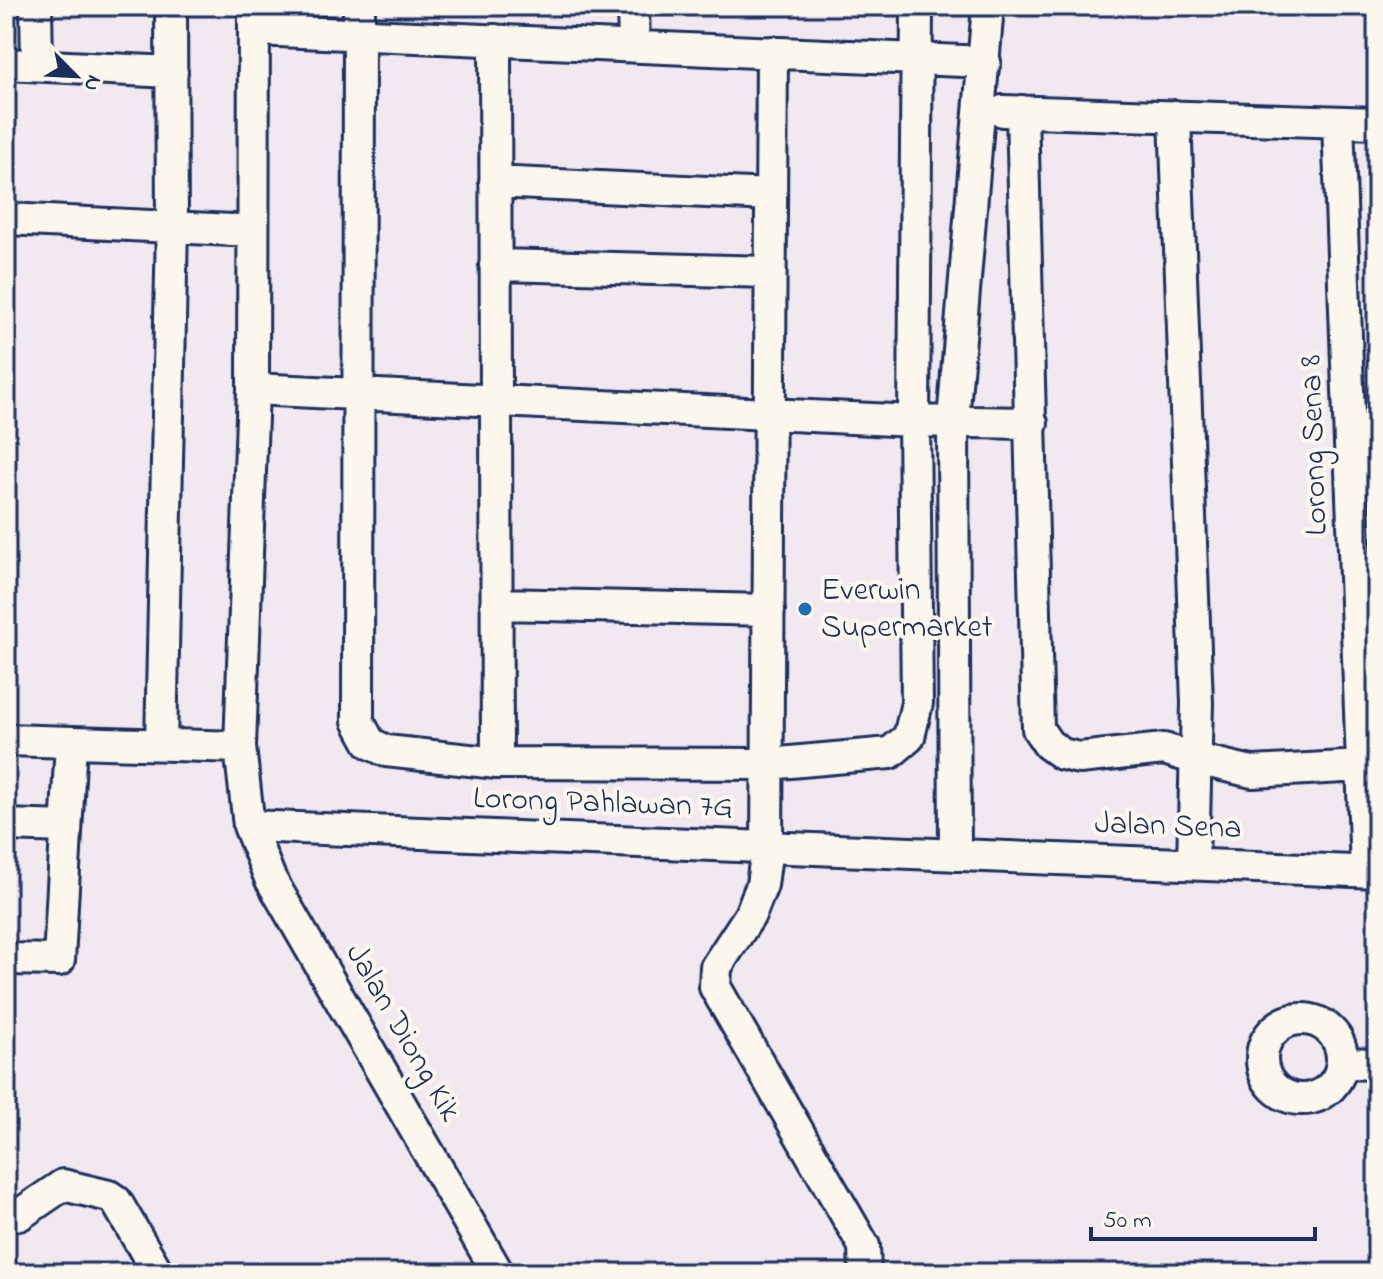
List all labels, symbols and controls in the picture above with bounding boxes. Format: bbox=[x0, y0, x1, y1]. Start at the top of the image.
north arrow bbox=[36, 36, 116, 116]
text: N bbox=[74, 70, 109, 96]
street label: Lorong Sena 8 bbox=[1288, 354, 1342, 536]
place label: Everwin Supermarket bbox=[821, 568, 993, 652]
marker: Everwin Supermarket bbox=[796, 600, 814, 618]
street label: Lorong Pahlawan 7G bbox=[472, 776, 734, 832]
street label: Jalan Sena bbox=[1094, 801, 1242, 853]
street label: Jalan Diong Kik bbox=[332, 935, 473, 1132]
scale bar bbox=[1091, 1191, 1315, 1241]
text: 50 m bbox=[1103, 1204, 1152, 1239]

